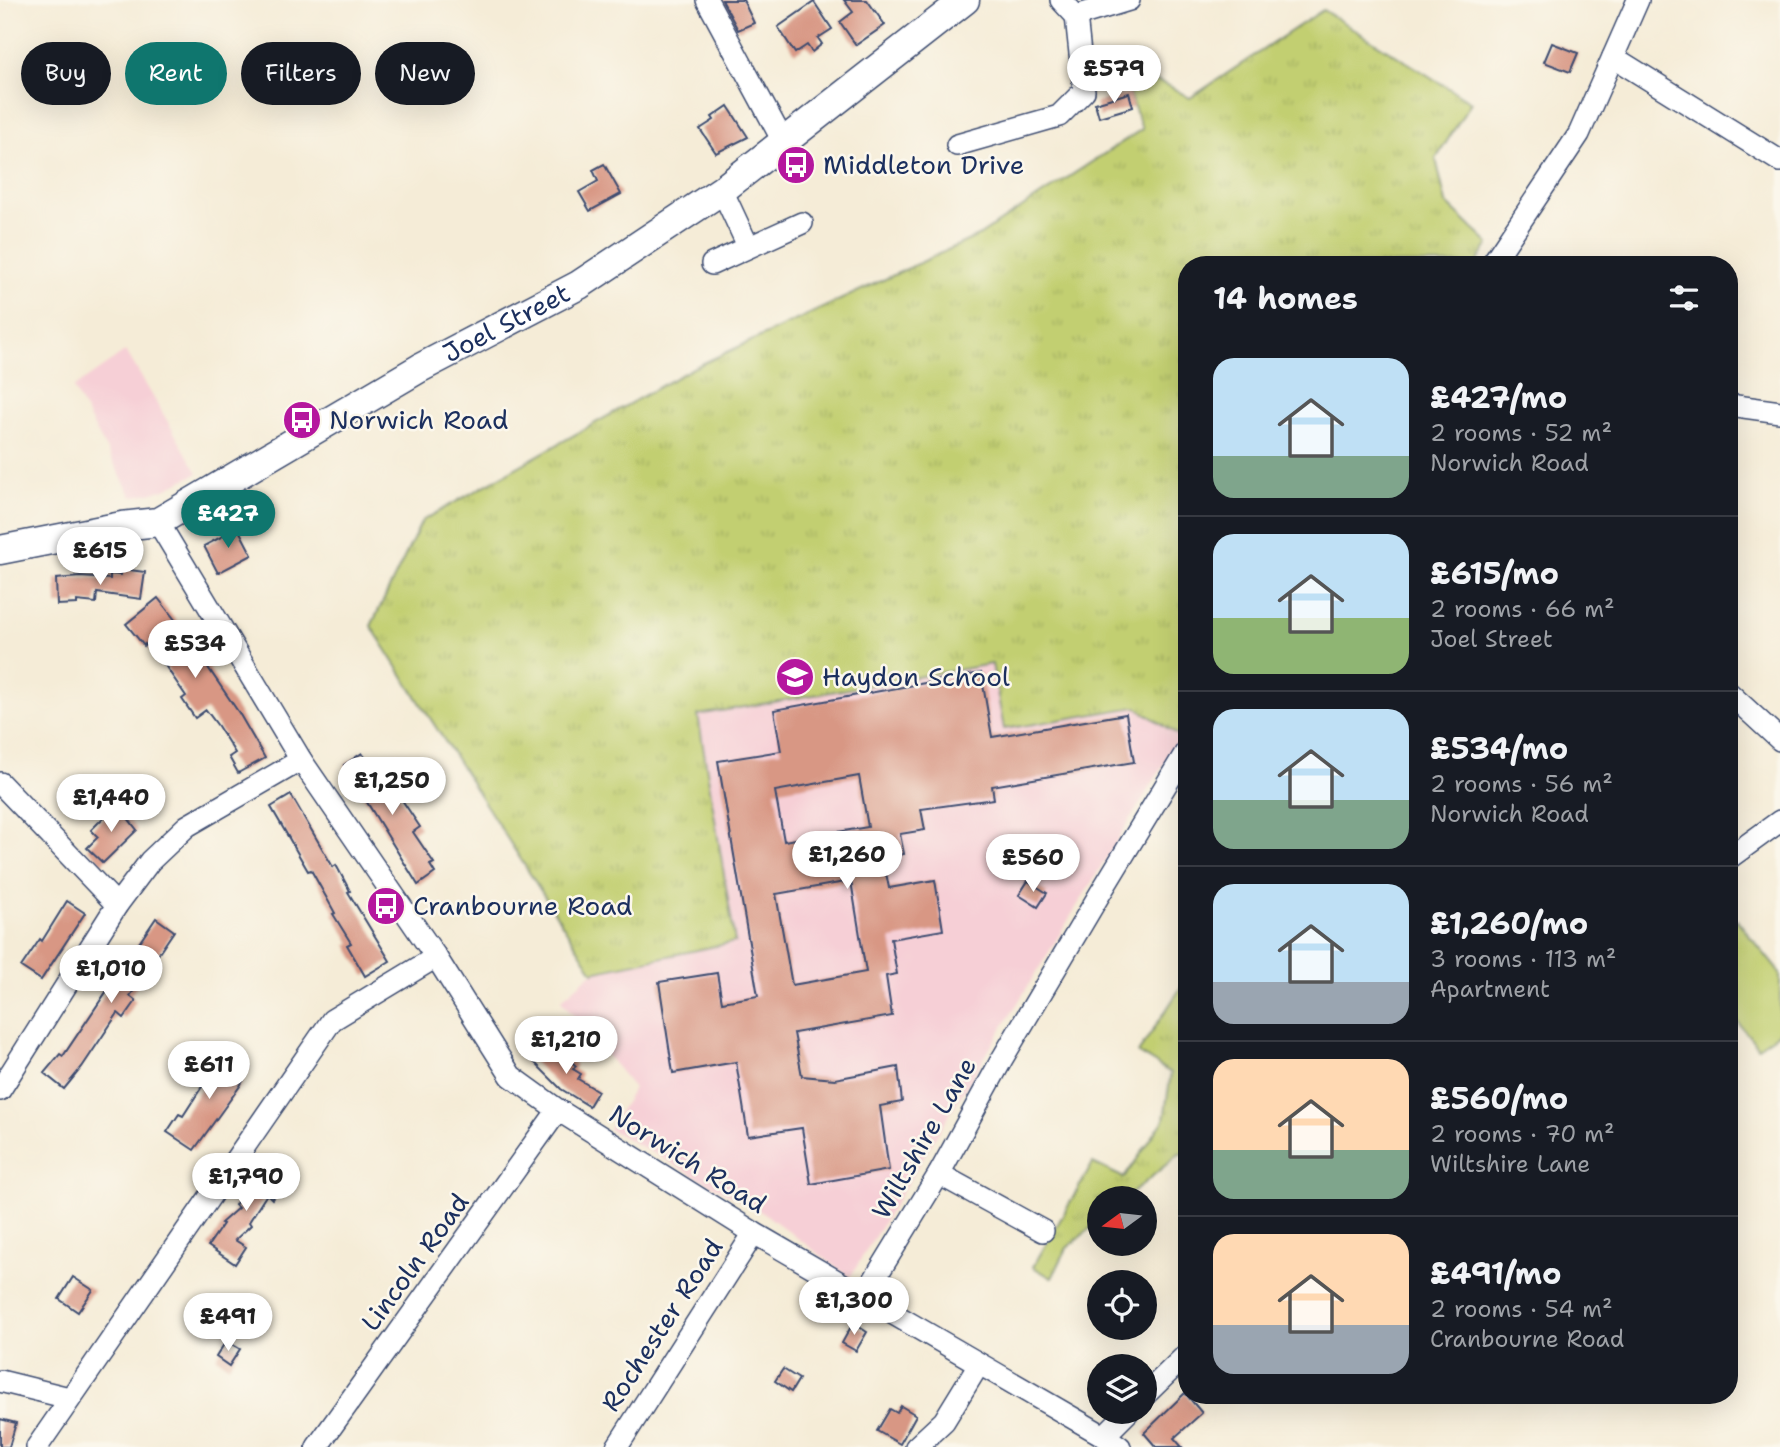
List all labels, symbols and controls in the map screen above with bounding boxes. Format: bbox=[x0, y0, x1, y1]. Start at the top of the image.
chip: Buy bbox=[21, 42, 111, 105]
chip: Rent bbox=[125, 42, 227, 105]
chip: Filters bbox=[241, 42, 361, 105]
chip: New bbox=[375, 42, 475, 105]
pin: £579 bbox=[1073, 46, 1155, 105]
text: £579 bbox=[1083, 53, 1145, 83]
bus stop icon: Middleton Drive bbox=[775, 144, 817, 186]
place label: Middleton Drive bbox=[823, 147, 1024, 182]
street label: Joel Street bbox=[437, 275, 576, 370]
text: 14 homes bbox=[1213, 278, 1358, 319]
icon: filters bbox=[1665, 279, 1703, 317]
text: £427/mo bbox=[1430, 377, 1567, 418]
icon: home bbox=[1269, 386, 1353, 470]
bus stop icon: Norwich Road bbox=[281, 399, 323, 441]
place label: Norwich Road bbox=[329, 402, 509, 437]
text: 2 rooms · 52 m² bbox=[1430, 418, 1612, 448]
text: Norwich Road bbox=[1430, 448, 1589, 478]
pin: £427 bbox=[187, 490, 269, 550]
text: £427 bbox=[197, 498, 259, 528]
pin: £615 bbox=[59, 528, 141, 587]
text: £615 bbox=[73, 535, 127, 565]
text: £615/mo bbox=[1430, 553, 1559, 594]
icon: home bbox=[1269, 562, 1353, 646]
text: 2 rooms · 66 m² bbox=[1430, 594, 1615, 624]
pin: £534 bbox=[154, 620, 236, 680]
text: Joel Street bbox=[1430, 624, 1553, 654]
text: £534 bbox=[164, 628, 226, 658]
school or university icon: Haydon School bbox=[774, 656, 816, 698]
place label: Haydon School bbox=[822, 659, 1010, 694]
text: £534/mo bbox=[1430, 728, 1568, 769]
icon: home bbox=[1269, 737, 1353, 821]
pin: £1,250 bbox=[335, 758, 449, 817]
text: £1,250 bbox=[354, 765, 430, 795]
text: 2 rooms · 56 m² bbox=[1430, 769, 1613, 799]
pin: £1,440 bbox=[54, 774, 168, 834]
text: £1,440 bbox=[72, 782, 150, 812]
text: Norwich Road bbox=[1430, 799, 1589, 829]
pin: £1,260 bbox=[790, 832, 904, 891]
pin: £560 bbox=[992, 834, 1074, 894]
text: £1,260 bbox=[808, 839, 886, 869]
text: £560 bbox=[1002, 842, 1064, 872]
bus stop icon: Cranbourne Road bbox=[365, 885, 407, 927]
place label: Cranbourne Road bbox=[413, 888, 633, 923]
text: £1,260/mo bbox=[1430, 903, 1588, 944]
icon: home bbox=[1269, 912, 1353, 996]
text: 3 rooms · 113 m² bbox=[1430, 944, 1616, 974]
pin: £1,010 bbox=[54, 946, 168, 1005]
text: £1,010 bbox=[76, 953, 146, 983]
text: Apartment bbox=[1430, 974, 1550, 1004]
pin: £1,210 bbox=[509, 1016, 623, 1076]
text: £1,210 bbox=[531, 1024, 601, 1054]
pin: £611 bbox=[168, 1042, 250, 1101]
text: £611 bbox=[184, 1049, 234, 1079]
street label: Wiltshire Lane bbox=[863, 1051, 984, 1225]
text: £560/mo bbox=[1430, 1078, 1568, 1119]
icon: home bbox=[1269, 1087, 1353, 1171]
street label: Norwich Road bbox=[603, 1096, 774, 1221]
text: 2 rooms · 70 m² bbox=[1430, 1119, 1615, 1149]
text: Wiltshire Lane bbox=[1430, 1149, 1590, 1179]
pin: £1,790 bbox=[189, 1154, 303, 1213]
text: £1,790 bbox=[208, 1161, 284, 1191]
street label: Lincoln Road bbox=[353, 1186, 476, 1338]
north arrow bbox=[1087, 1186, 1157, 1256]
map controls bbox=[1087, 1186, 1157, 1424]
street label: Rochester Road bbox=[593, 1232, 731, 1418]
text: £491/mo bbox=[1430, 1253, 1562, 1294]
icon: home bbox=[1269, 1262, 1353, 1346]
button: locate bbox=[1087, 1270, 1157, 1340]
pin: £1,300 bbox=[797, 1278, 911, 1337]
text: £1,300 bbox=[815, 1285, 893, 1315]
pin: £491 bbox=[187, 1294, 269, 1353]
text: 2 rooms · 54 m² bbox=[1430, 1294, 1613, 1324]
text: £491 bbox=[199, 1301, 257, 1331]
text: Cranbourne Road bbox=[1430, 1324, 1624, 1354]
button: layers bbox=[1087, 1354, 1157, 1424]

